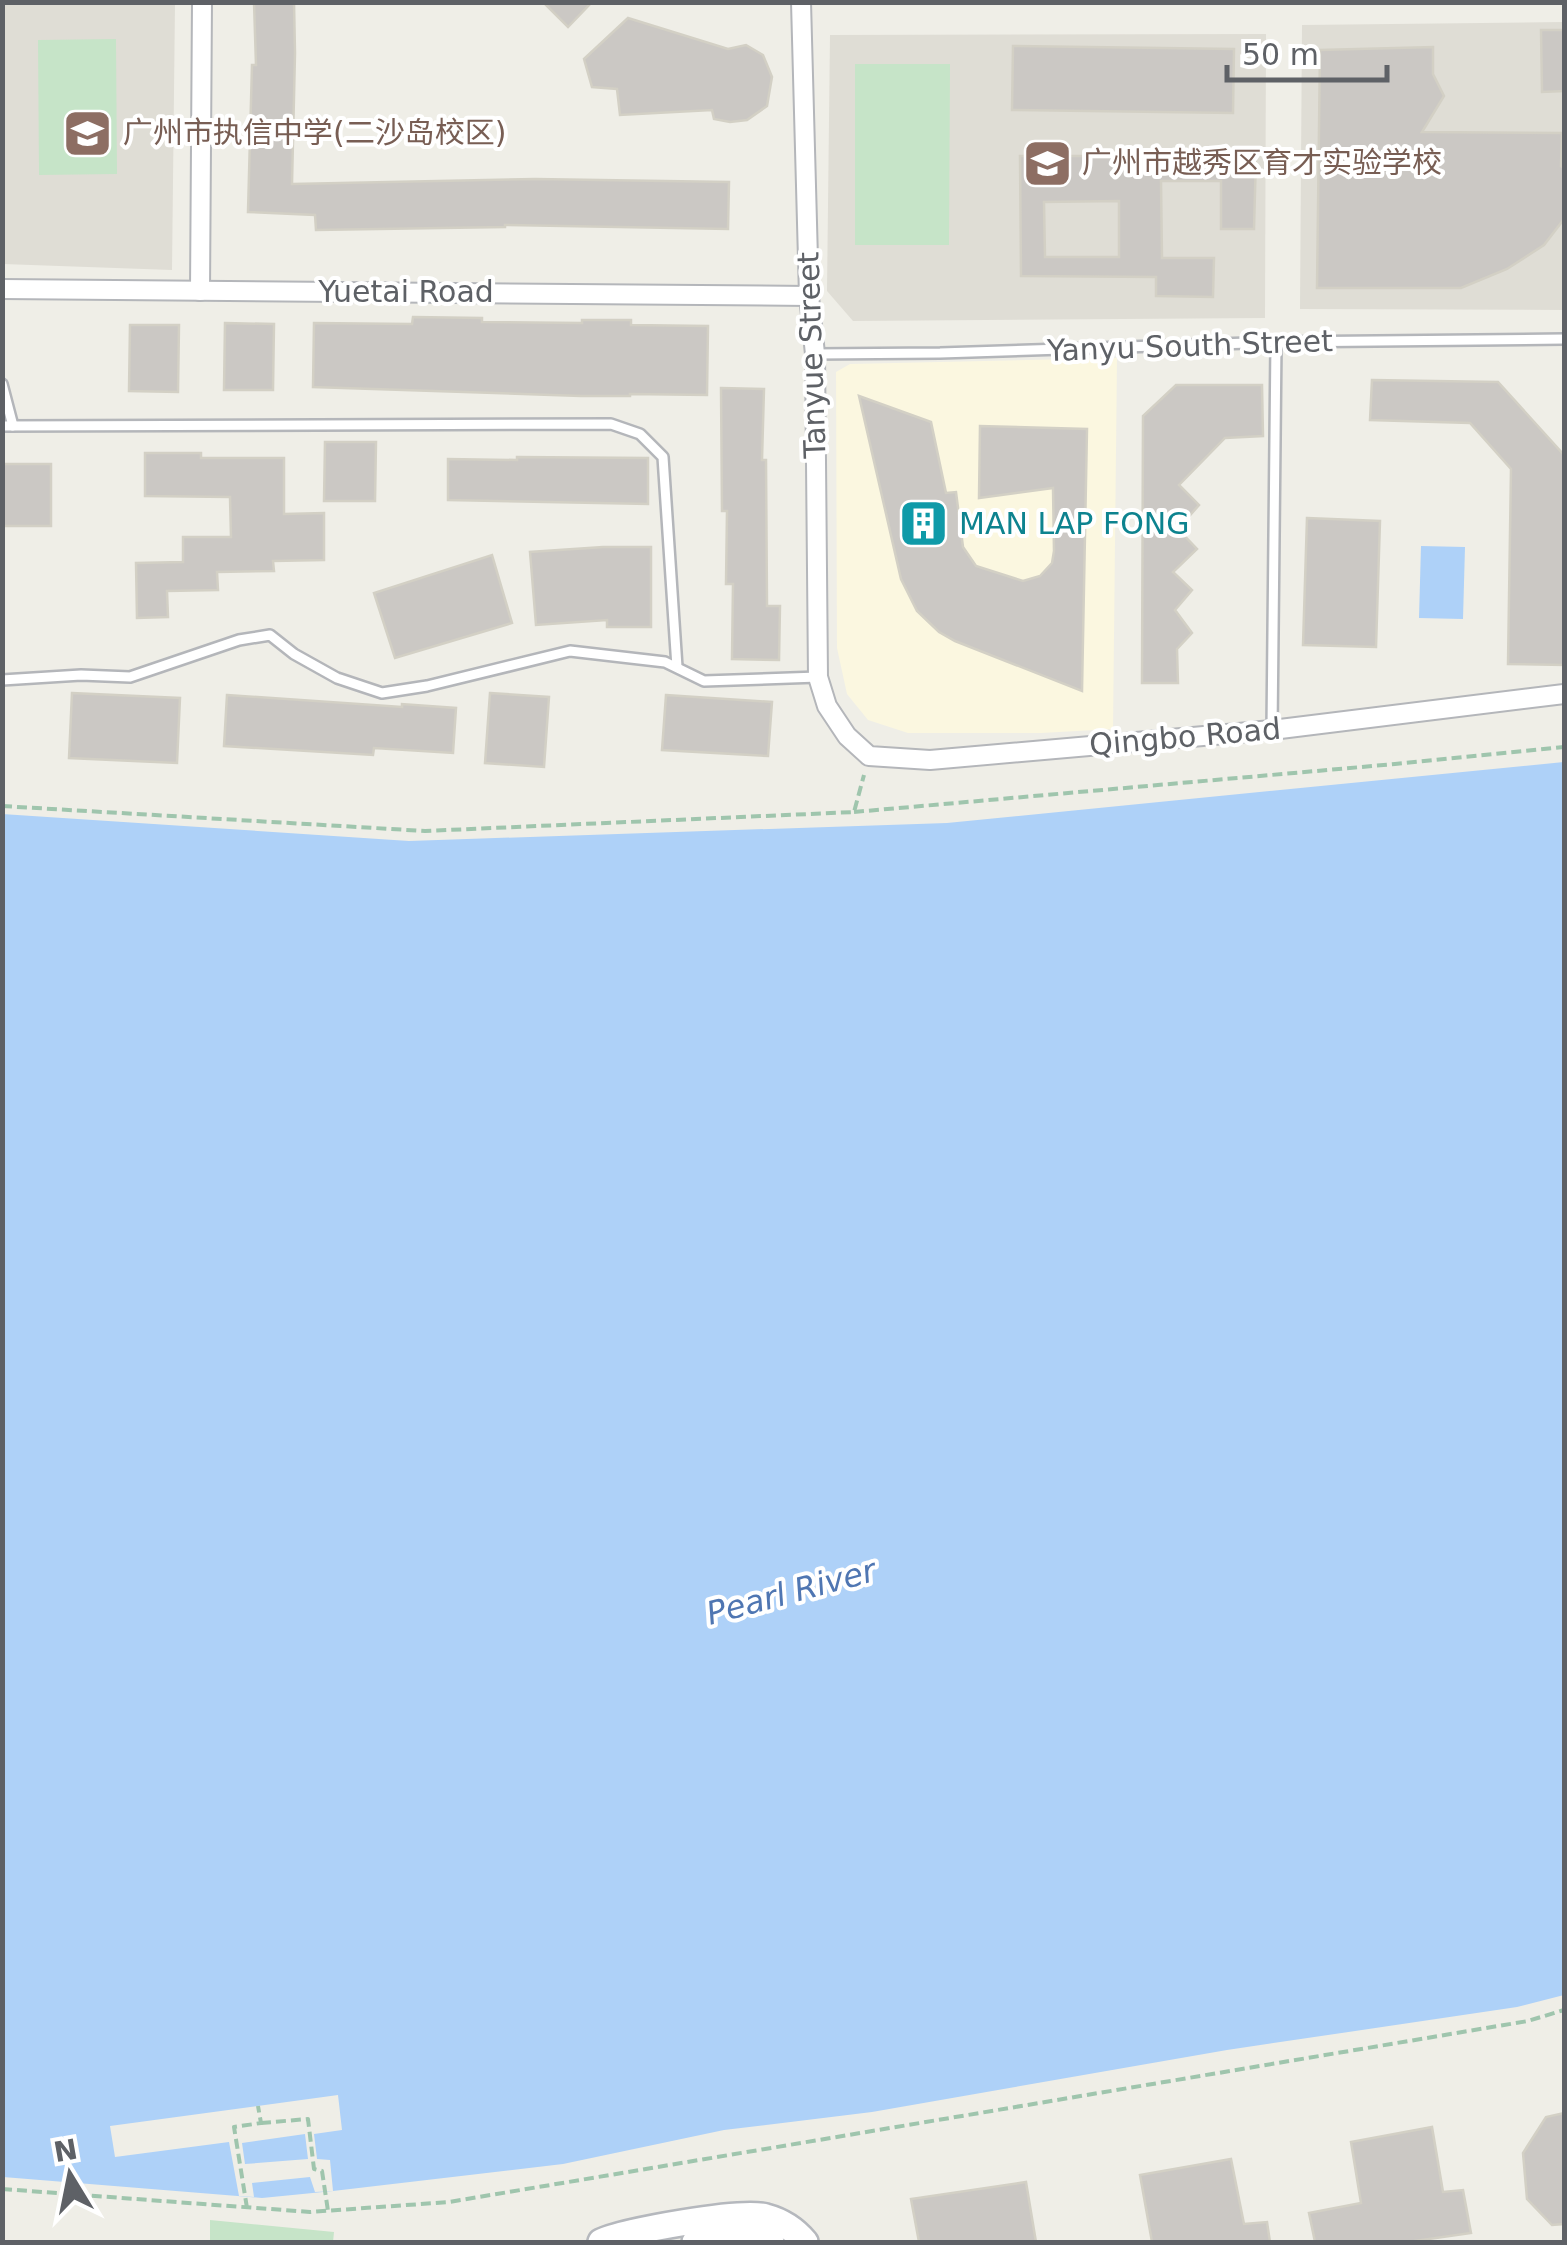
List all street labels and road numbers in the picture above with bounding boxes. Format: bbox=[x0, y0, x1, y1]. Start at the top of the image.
street label: Tanyue Street bbox=[790, 251, 833, 460]
street label: Yuetai Road bbox=[317, 274, 494, 309]
street label: Yanyu South Street bbox=[1046, 323, 1334, 368]
street label: Qingbo Road bbox=[1088, 711, 1282, 762]

